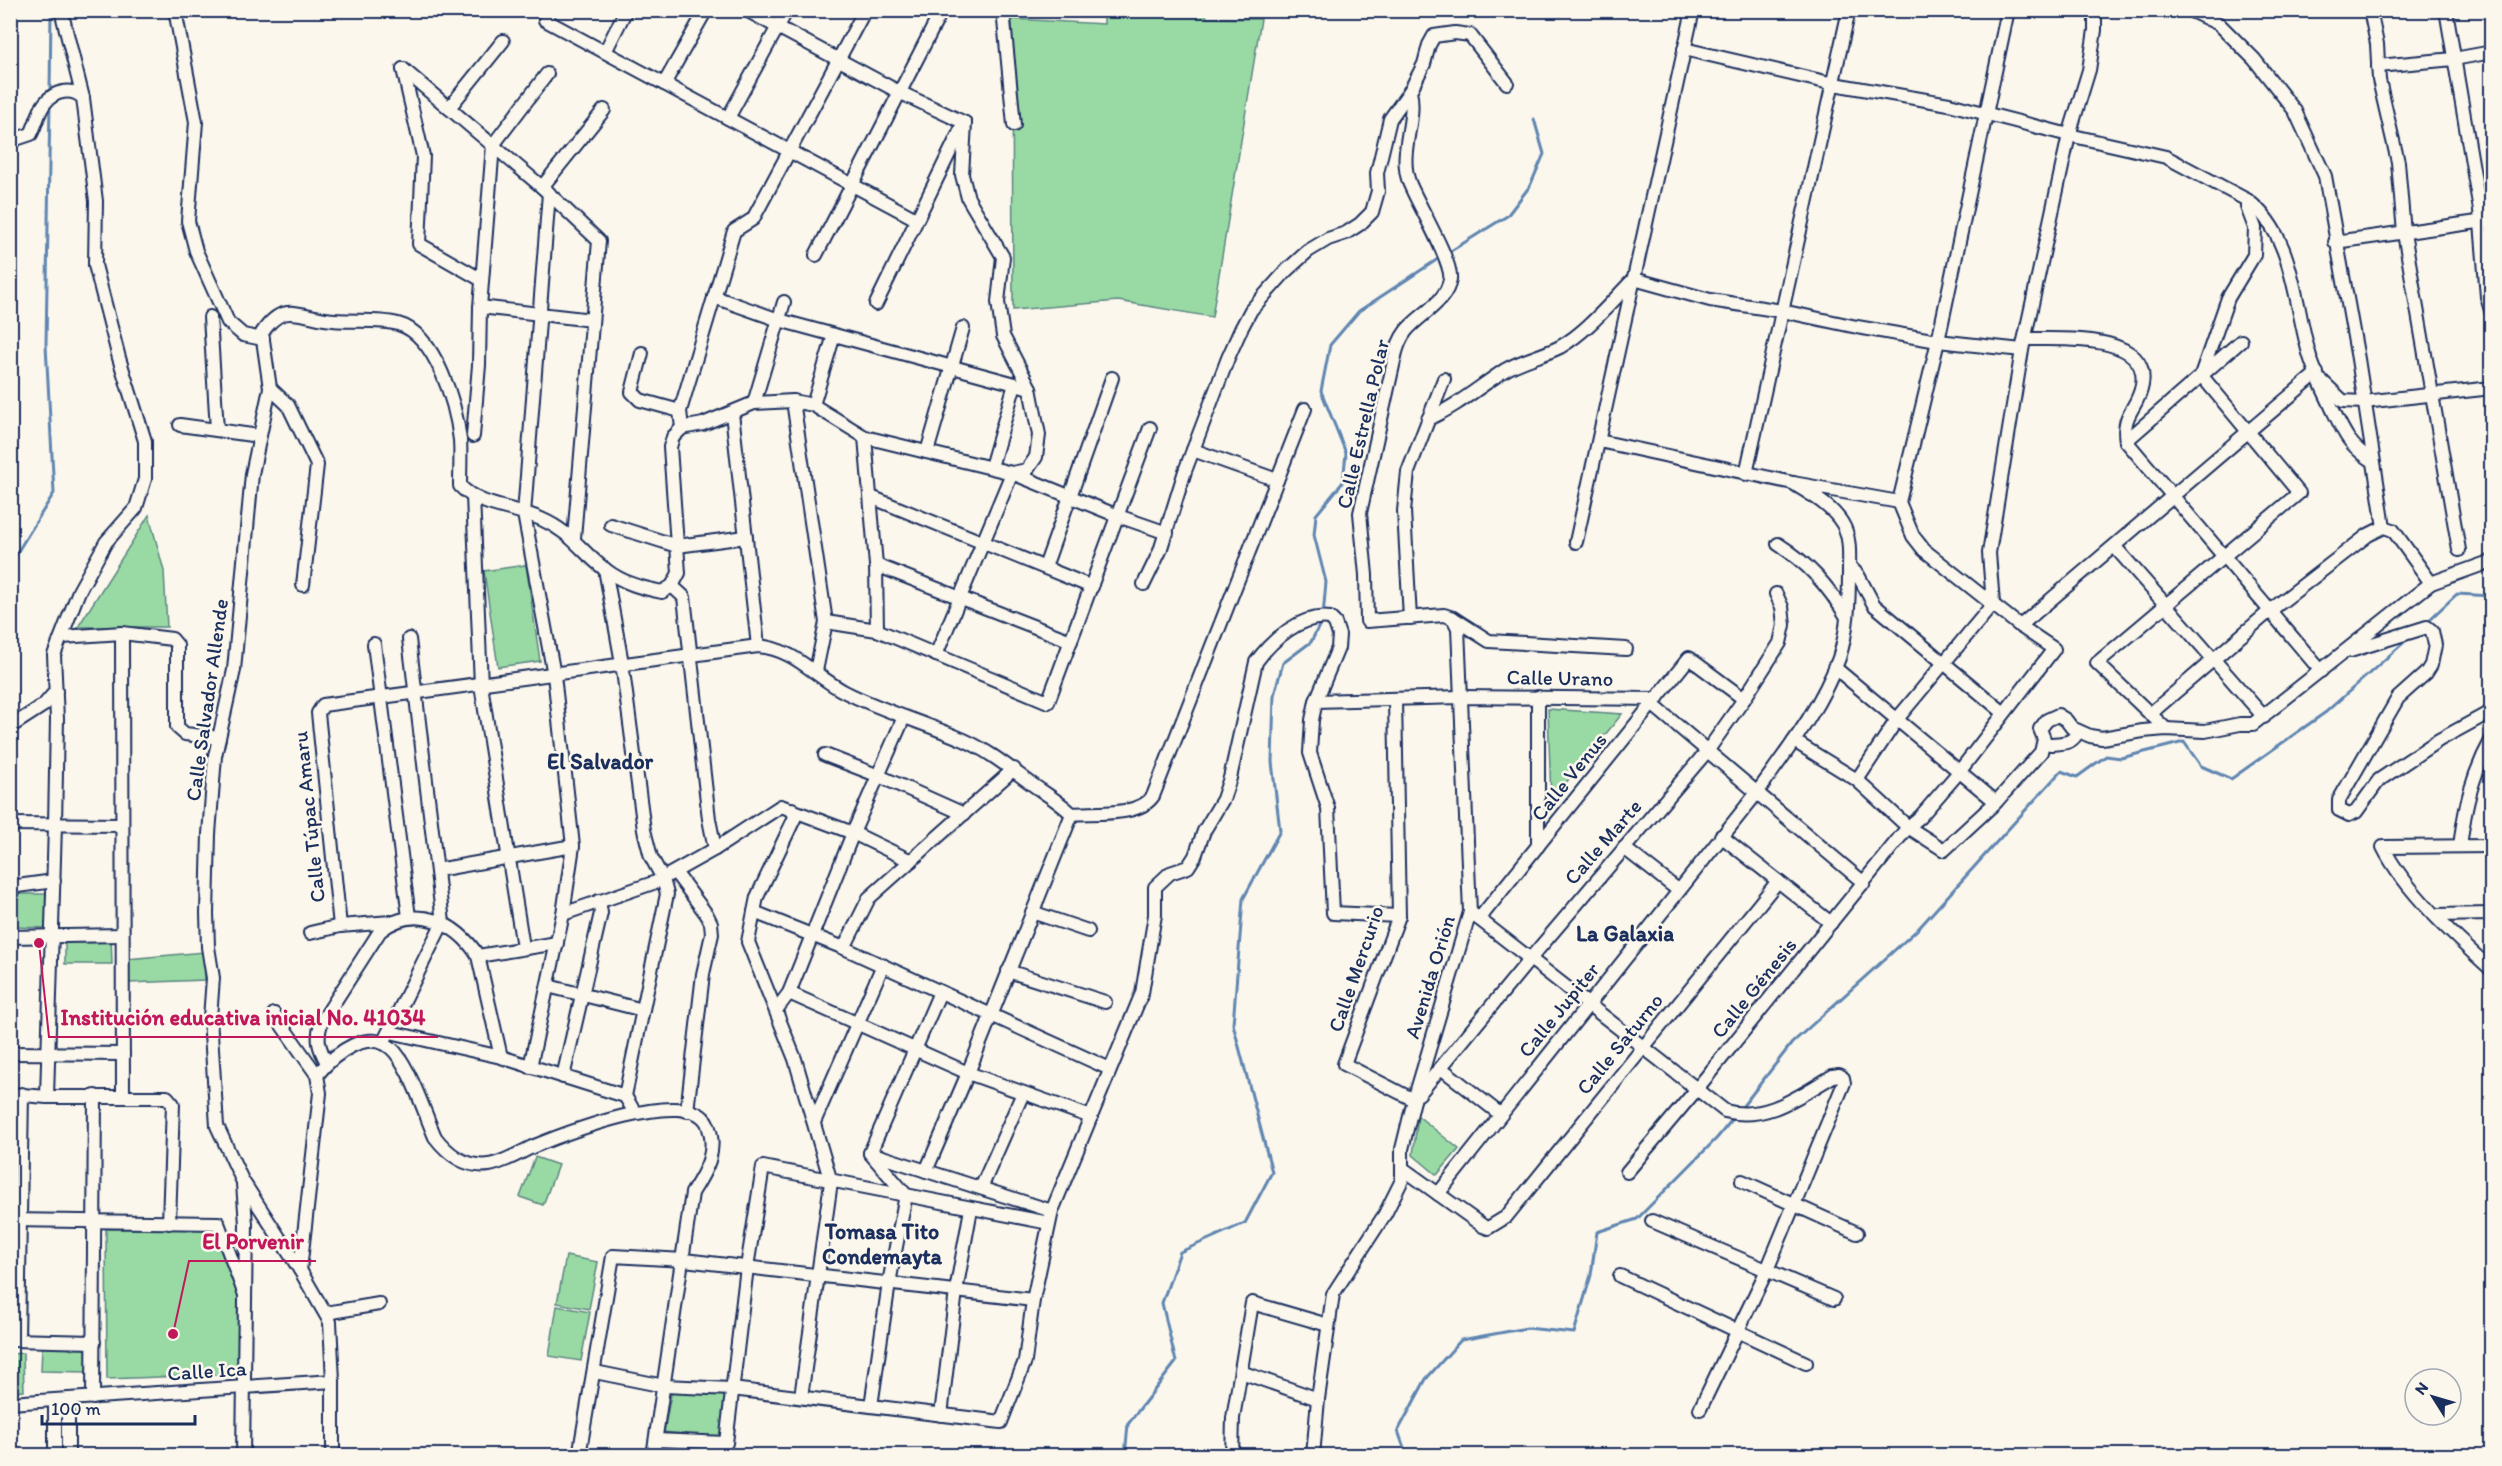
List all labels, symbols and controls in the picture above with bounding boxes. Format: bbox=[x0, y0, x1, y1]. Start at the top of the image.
street label: Calle Estrella Polar bbox=[1331, 336, 1394, 511]
street label: Calle Salvador Allende bbox=[180, 597, 233, 803]
street label: Calle Urano bbox=[1506, 664, 1614, 691]
street label: Calle Venus bbox=[1525, 727, 1612, 826]
street label: Calle Túpac Amaru bbox=[287, 730, 330, 904]
district label: El Salvador bbox=[547, 748, 654, 775]
street label: Calle Marte bbox=[1559, 794, 1647, 890]
street label: Calle Mercurio bbox=[1322, 902, 1389, 1035]
street label: Avenida Orión bbox=[1399, 912, 1460, 1041]
district label: La Galaxia bbox=[1576, 920, 1674, 947]
street label: Calle Génesis bbox=[1706, 933, 1802, 1043]
street label: Calle Jupiter bbox=[1513, 957, 1604, 1062]
street label: Calle Saturno bbox=[1571, 988, 1668, 1100]
callout: Institución educativa inicial No. 41034 bbox=[49, 997, 438, 1037]
text: Institución educativa inicial No. 41034 bbox=[60, 1004, 426, 1031]
district label: Tomasa Tito Condemayta bbox=[822, 1218, 943, 1270]
callout: El Porvenir bbox=[189, 1221, 316, 1261]
text: El Porvenir bbox=[202, 1228, 305, 1255]
street label: Calle Ica bbox=[166, 1355, 248, 1386]
north arrow bbox=[2403, 1367, 2463, 1427]
text: N bbox=[2411, 1378, 2432, 1398]
scale bar bbox=[42, 1388, 195, 1426]
text: 100 m bbox=[51, 1398, 101, 1420]

